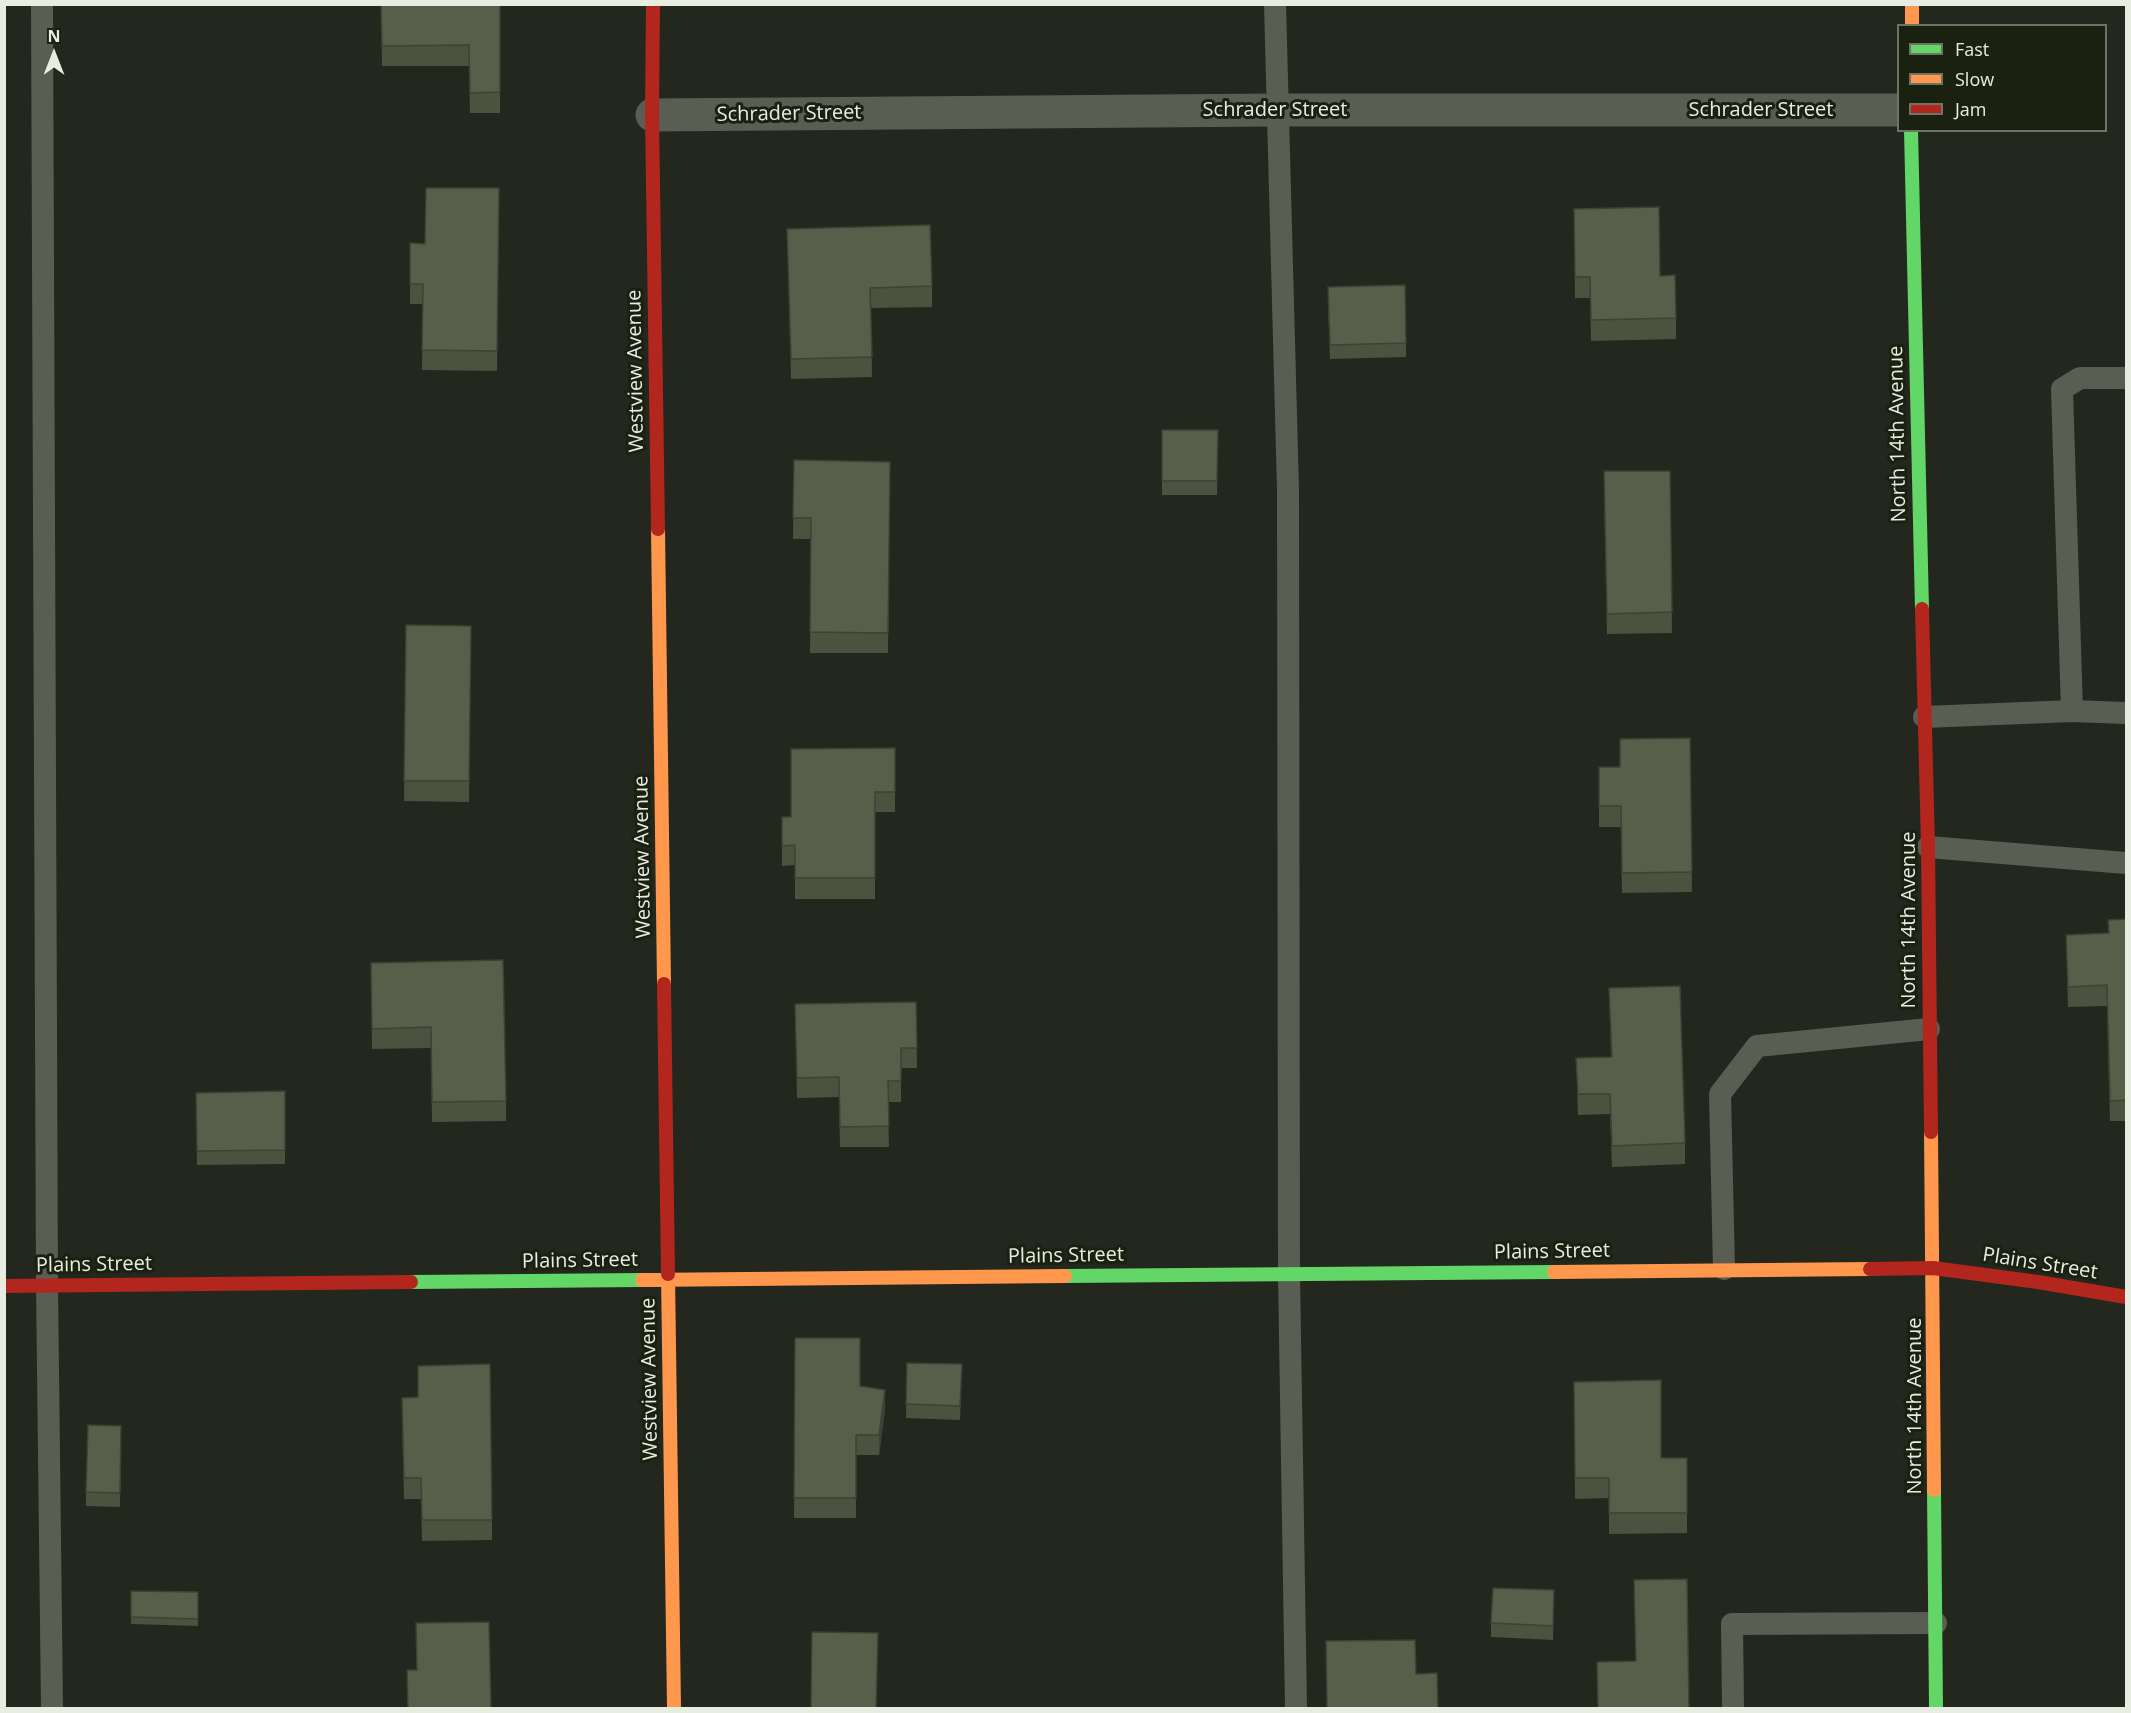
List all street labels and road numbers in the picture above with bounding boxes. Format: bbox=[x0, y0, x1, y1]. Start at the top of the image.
street label: Schrader Street bbox=[1203, 98, 1347, 122]
street label: Schrader Street bbox=[1689, 98, 1833, 122]
street label: Schrader Street bbox=[716, 101, 862, 127]
street label: Westview Avenue bbox=[623, 289, 649, 453]
street label: North 14th Avenue bbox=[1884, 345, 1912, 523]
street label: Westview Avenue bbox=[630, 775, 656, 939]
street label: North 14th Avenue bbox=[1897, 832, 1921, 1008]
street label: Plains Street bbox=[1494, 1239, 1610, 1265]
street label: Plains Street bbox=[1008, 1243, 1124, 1269]
street label: Plains Street bbox=[1981, 1243, 2099, 1285]
street label: Plains Street bbox=[522, 1248, 638, 1274]
street label: Plains Street bbox=[36, 1252, 152, 1278]
street label: Westview Avenue bbox=[637, 1297, 663, 1461]
street label: North 14th Avenue bbox=[1903, 1318, 1927, 1494]

